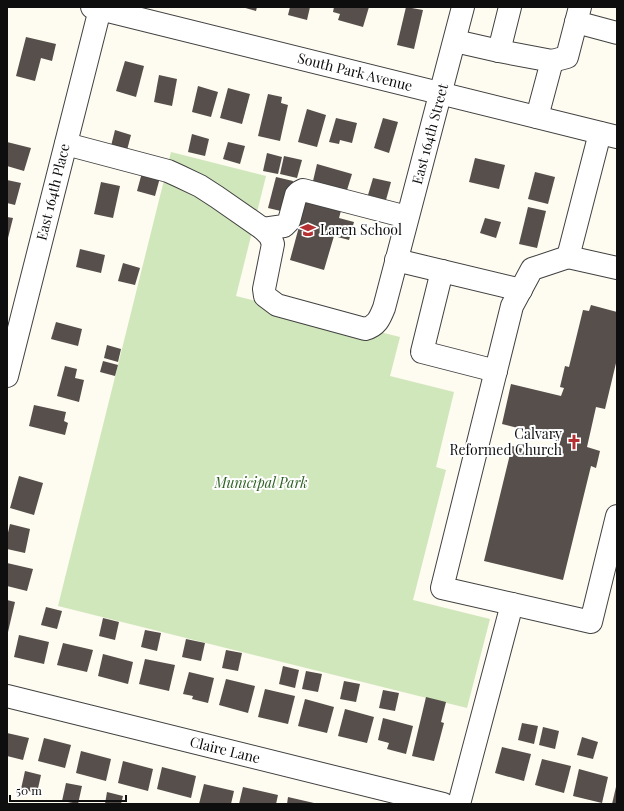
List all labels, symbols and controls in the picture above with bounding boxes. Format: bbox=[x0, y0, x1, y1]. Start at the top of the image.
street label: South Park Avenue bbox=[296, 48, 415, 95]
street label: East 164th Street bbox=[407, 80, 452, 186]
street label: East 164th Place bbox=[31, 142, 74, 242]
place label: Laren School bbox=[320, 220, 402, 239]
school or university icon: Laren School bbox=[299, 221, 317, 239]
place label: Calvary Reformed Church bbox=[449, 424, 563, 459]
church icon: Calvary Reformed Church bbox=[565, 433, 583, 451]
park label: Municipal Park bbox=[213, 473, 308, 492]
street label: Claire Lane bbox=[188, 732, 262, 767]
scale bar bbox=[10, 777, 126, 803]
text: 50 m bbox=[16, 782, 42, 798]

